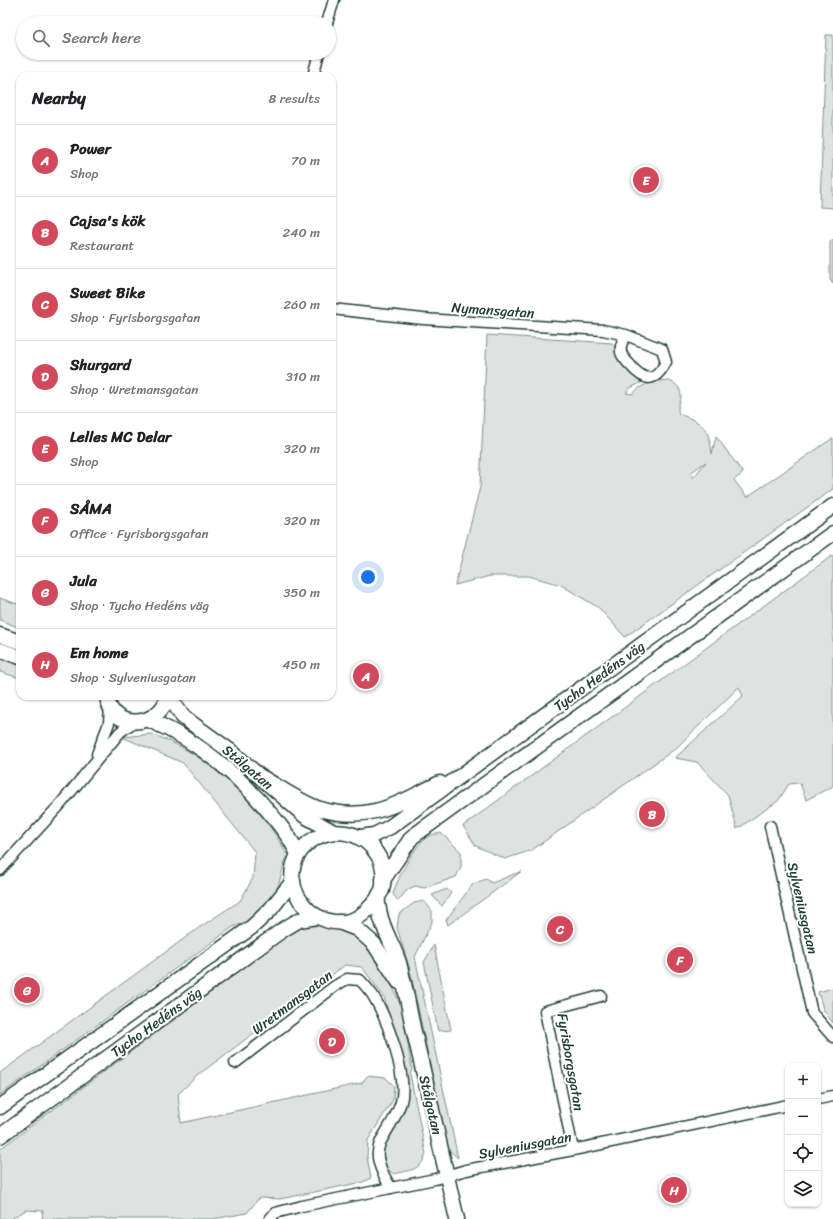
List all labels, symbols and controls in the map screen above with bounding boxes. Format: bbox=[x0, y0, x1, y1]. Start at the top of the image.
search box bbox=[16, 16, 336, 60]
text: Search here bbox=[62, 25, 141, 51]
icon: search bbox=[30, 27, 52, 49]
text: Nearby bbox=[32, 83, 86, 113]
text: 8 results bbox=[268, 87, 320, 110]
text: Power bbox=[70, 136, 111, 162]
text: A bbox=[41, 149, 49, 172]
text: 70 m bbox=[291, 149, 320, 172]
text: Shop bbox=[70, 162, 98, 185]
pin: E bbox=[633, 165, 659, 195]
text: Cajsa's kök bbox=[70, 208, 145, 234]
text: B bbox=[41, 221, 49, 244]
text: 240 m bbox=[283, 221, 320, 244]
text: Restaurant bbox=[70, 234, 134, 257]
text: Sweet Bike bbox=[70, 280, 145, 306]
text: C bbox=[41, 293, 49, 316]
text: 260 m bbox=[284, 293, 320, 316]
street label: Nymansgatan bbox=[451, 295, 536, 326]
text: Shop · Fyrisborgsgatan bbox=[70, 306, 200, 329]
text: Shurgard bbox=[70, 352, 131, 378]
text: D bbox=[41, 365, 49, 388]
text: 310 m bbox=[286, 365, 320, 388]
text: Shop · Wretmansgatan bbox=[70, 378, 198, 401]
text: Lelles MC Delar bbox=[70, 424, 171, 450]
text: E bbox=[41, 437, 49, 460]
text: 320 m bbox=[284, 437, 320, 460]
text: Shop bbox=[70, 450, 98, 473]
text: SÅMA bbox=[70, 496, 112, 522]
text: F bbox=[41, 509, 49, 532]
text: 320 m bbox=[284, 509, 320, 532]
text: Office · Fyrisborgsgatan bbox=[70, 522, 209, 545]
your location bbox=[358, 567, 378, 587]
text: Jula bbox=[70, 568, 97, 594]
text: G bbox=[41, 581, 49, 604]
text: 350 m bbox=[283, 581, 320, 604]
text: Shop · Tycho Hedéns väg bbox=[70, 594, 209, 617]
street label: Tycho Hedéns väg bbox=[548, 635, 650, 718]
text: Em home bbox=[70, 640, 128, 666]
text: H bbox=[40, 653, 50, 676]
text: 450 m bbox=[282, 653, 320, 676]
pin: A bbox=[353, 661, 379, 691]
text: Shop · Sylveniusgatan bbox=[70, 666, 196, 689]
street label: Stålgatan bbox=[216, 738, 279, 797]
pin: B bbox=[639, 799, 665, 829]
street label: Sylveniusgatan bbox=[780, 860, 825, 957]
pin: C bbox=[547, 914, 573, 944]
pin: F bbox=[667, 945, 693, 975]
street label: Wretmansgatan bbox=[246, 963, 339, 1041]
pin: G bbox=[14, 975, 40, 1005]
street label: Tycho Hedéns väg bbox=[105, 981, 207, 1064]
street label: Fyrisborgsgatan bbox=[550, 1011, 591, 1113]
pin: D bbox=[319, 1026, 345, 1056]
map controls bbox=[785, 1063, 821, 1207]
button: + bbox=[785, 1063, 821, 1099]
street label: Stålgatan bbox=[412, 1073, 450, 1138]
button: − bbox=[785, 1099, 821, 1135]
street label: Sylveniusgatan bbox=[477, 1124, 574, 1167]
button: locate bbox=[785, 1135, 821, 1171]
button: layers bbox=[785, 1171, 821, 1207]
pin: H bbox=[661, 1175, 687, 1205]

